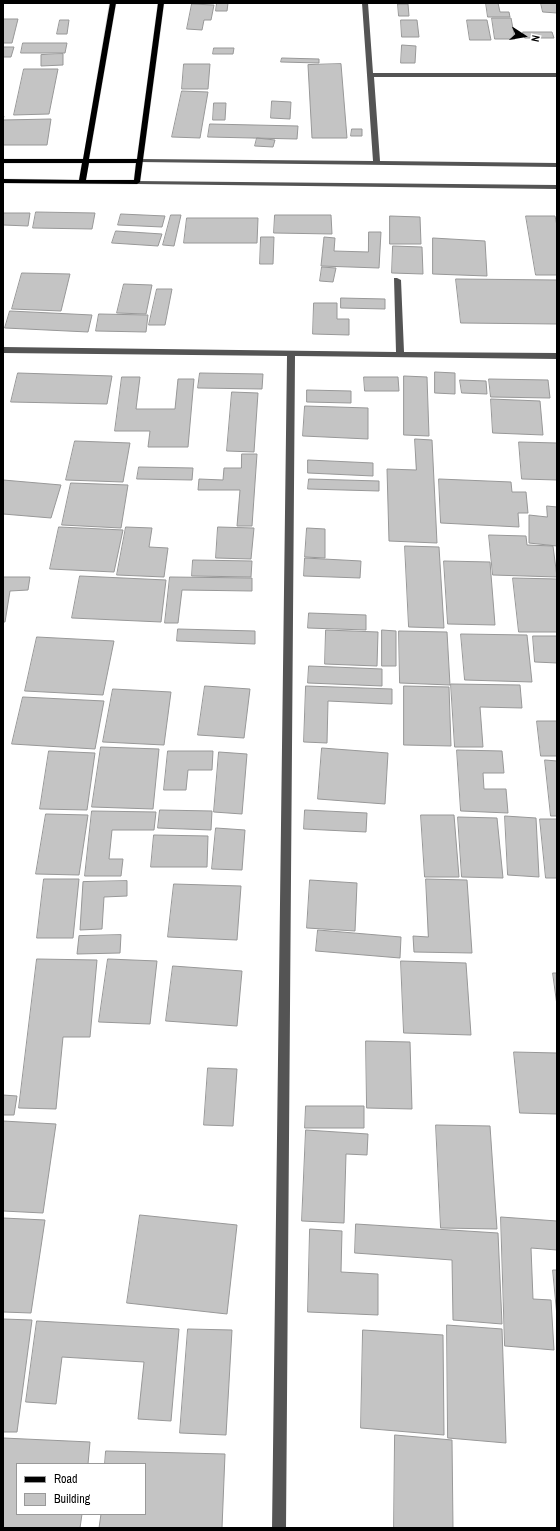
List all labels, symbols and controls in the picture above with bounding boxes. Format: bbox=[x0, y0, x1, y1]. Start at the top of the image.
north arrow bbox=[504, 16, 544, 56]
text: N bbox=[528, 34, 543, 43]
legend bbox=[16, 1463, 146, 1515]
text: Road bbox=[54, 1471, 78, 1487]
text: Building bbox=[54, 1491, 90, 1507]

